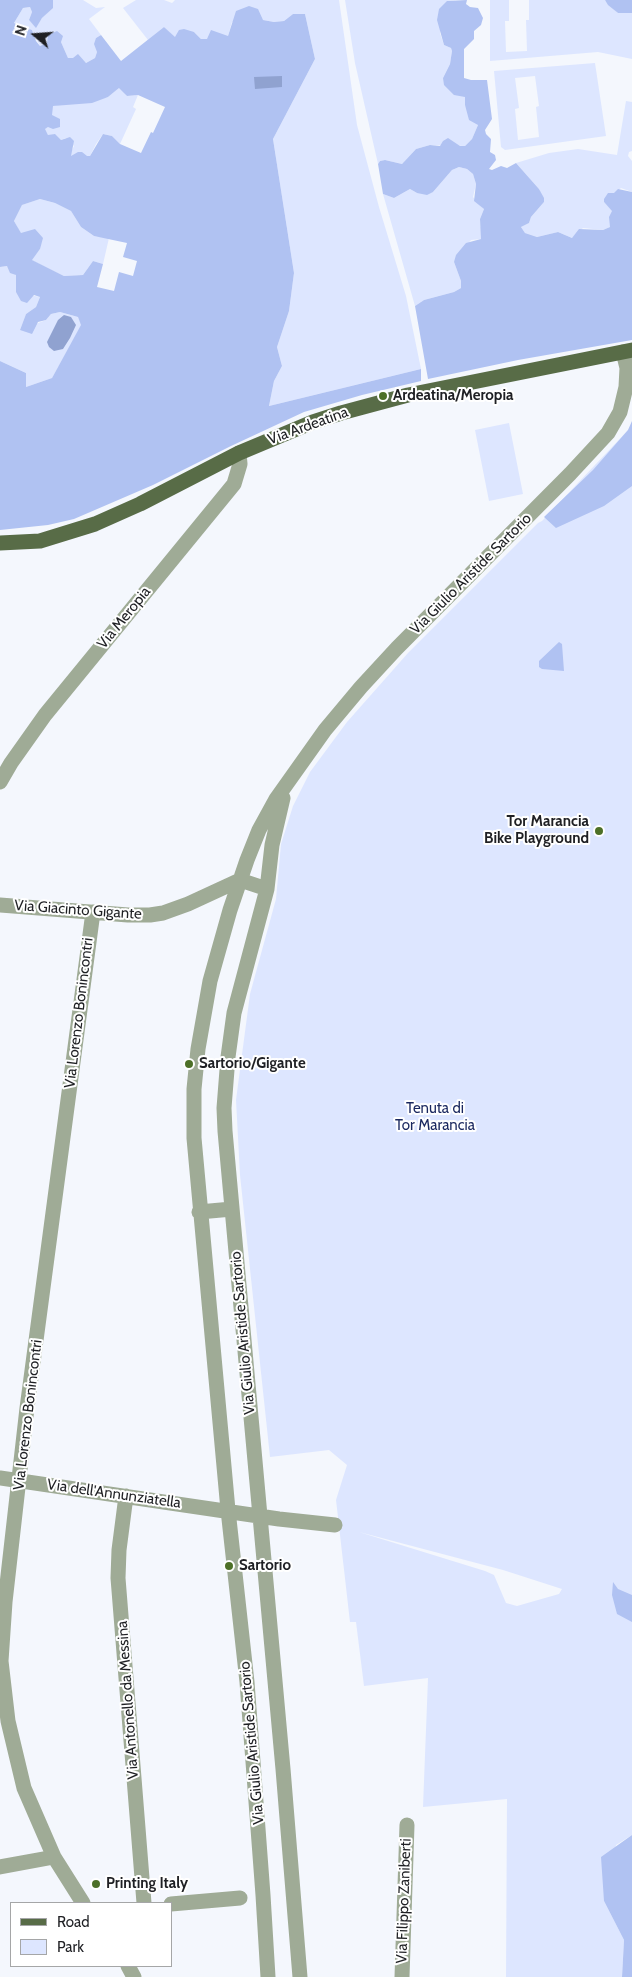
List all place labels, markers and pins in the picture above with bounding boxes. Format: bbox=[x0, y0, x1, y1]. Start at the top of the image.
place label: Ardeatina/Meropia bbox=[393, 387, 513, 405]
marker: Ardeatina/Meropia bbox=[377, 390, 389, 402]
place label: Tor Marancia Bike Playground bbox=[484, 813, 589, 848]
marker: Tor Marancia Bike Playground bbox=[593, 825, 605, 837]
place label: Sartorio/Gigante bbox=[199, 1055, 306, 1073]
marker: Sartorio/Gigante bbox=[183, 1058, 195, 1070]
place label: Sartorio bbox=[239, 1557, 291, 1575]
marker: Sartorio bbox=[223, 1560, 235, 1572]
place label: Printing Italy bbox=[106, 1875, 188, 1893]
marker: Printing Italy bbox=[90, 1878, 102, 1890]

